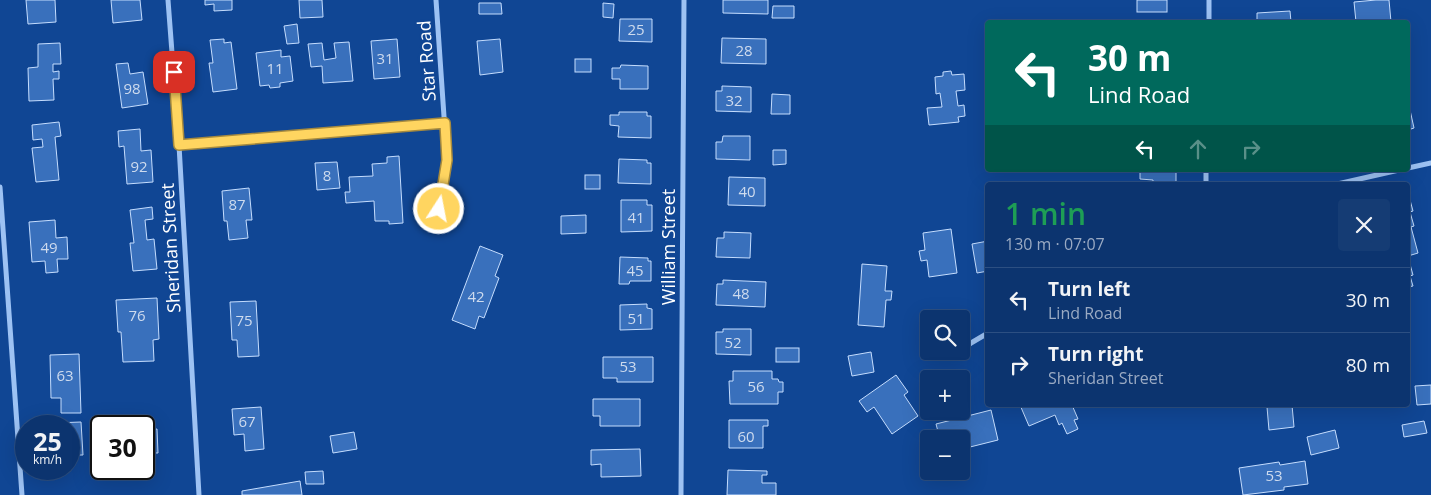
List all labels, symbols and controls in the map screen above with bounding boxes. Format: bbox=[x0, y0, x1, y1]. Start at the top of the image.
house number: 25 bbox=[627, 19, 645, 39]
street label: Star Road bbox=[411, 20, 441, 102]
text: 30 m bbox=[1088, 34, 1171, 81]
house number: 28 bbox=[735, 40, 753, 60]
icon: left bbox=[1005, 40, 1070, 105]
house number: 31 bbox=[376, 48, 394, 68]
pin bbox=[153, 51, 195, 93]
icon: arrive bbox=[160, 58, 188, 86]
house number: 11 bbox=[266, 58, 284, 78]
house number: 98 bbox=[123, 78, 141, 98]
text: Lind Road bbox=[1088, 79, 1190, 109]
house number: 32 bbox=[725, 90, 743, 110]
icon: left bbox=[1131, 135, 1159, 163]
icon: ahead bbox=[1184, 135, 1212, 163]
icon: right bbox=[1237, 135, 1265, 163]
house number: 92 bbox=[130, 156, 148, 176]
house number: 8 bbox=[323, 165, 331, 185]
house number: 40 bbox=[738, 181, 756, 201]
position arrow bbox=[412, 182, 464, 234]
street label: Sheridan Street bbox=[155, 183, 185, 314]
street label: William Street bbox=[656, 189, 680, 305]
text: 1 min bbox=[1005, 193, 1086, 234]
house number: 87 bbox=[228, 194, 246, 214]
button: close bbox=[1338, 199, 1390, 251]
house number: 41 bbox=[627, 207, 645, 227]
text: 130 m · 07:07 bbox=[1005, 233, 1105, 255]
house number: 49 bbox=[40, 237, 58, 257]
house number: 45 bbox=[626, 260, 644, 280]
text: Turn left bbox=[1048, 276, 1130, 302]
house number: 48 bbox=[732, 283, 750, 303]
house number: 42 bbox=[467, 286, 485, 306]
icon: left bbox=[1005, 286, 1033, 314]
text: 30 m bbox=[1346, 287, 1390, 313]
text: Lind Road bbox=[1048, 302, 1122, 324]
house number: 76 bbox=[128, 305, 146, 325]
house number: 51 bbox=[627, 308, 645, 328]
house number: 75 bbox=[235, 310, 253, 330]
map controls bbox=[920, 310, 970, 480]
button: search bbox=[920, 310, 970, 360]
house number: 52 bbox=[724, 332, 742, 352]
text: Turn right bbox=[1048, 341, 1143, 367]
icon: right bbox=[1005, 351, 1033, 379]
text: 80 m bbox=[1346, 352, 1390, 378]
house number: 53 bbox=[619, 356, 637, 376]
house number: 63 bbox=[56, 365, 74, 385]
text: Sheridan Street bbox=[1048, 367, 1163, 389]
button: + bbox=[920, 370, 970, 420]
house number: 56 bbox=[747, 376, 765, 396]
house number: 67 bbox=[238, 411, 256, 431]
speed limit sign: 30 bbox=[90, 415, 155, 480]
text: 25 bbox=[33, 424, 62, 458]
house number: 60 bbox=[737, 426, 755, 446]
button: − bbox=[920, 430, 970, 480]
text: km/h bbox=[33, 451, 62, 468]
house number: 53 bbox=[1265, 465, 1283, 485]

